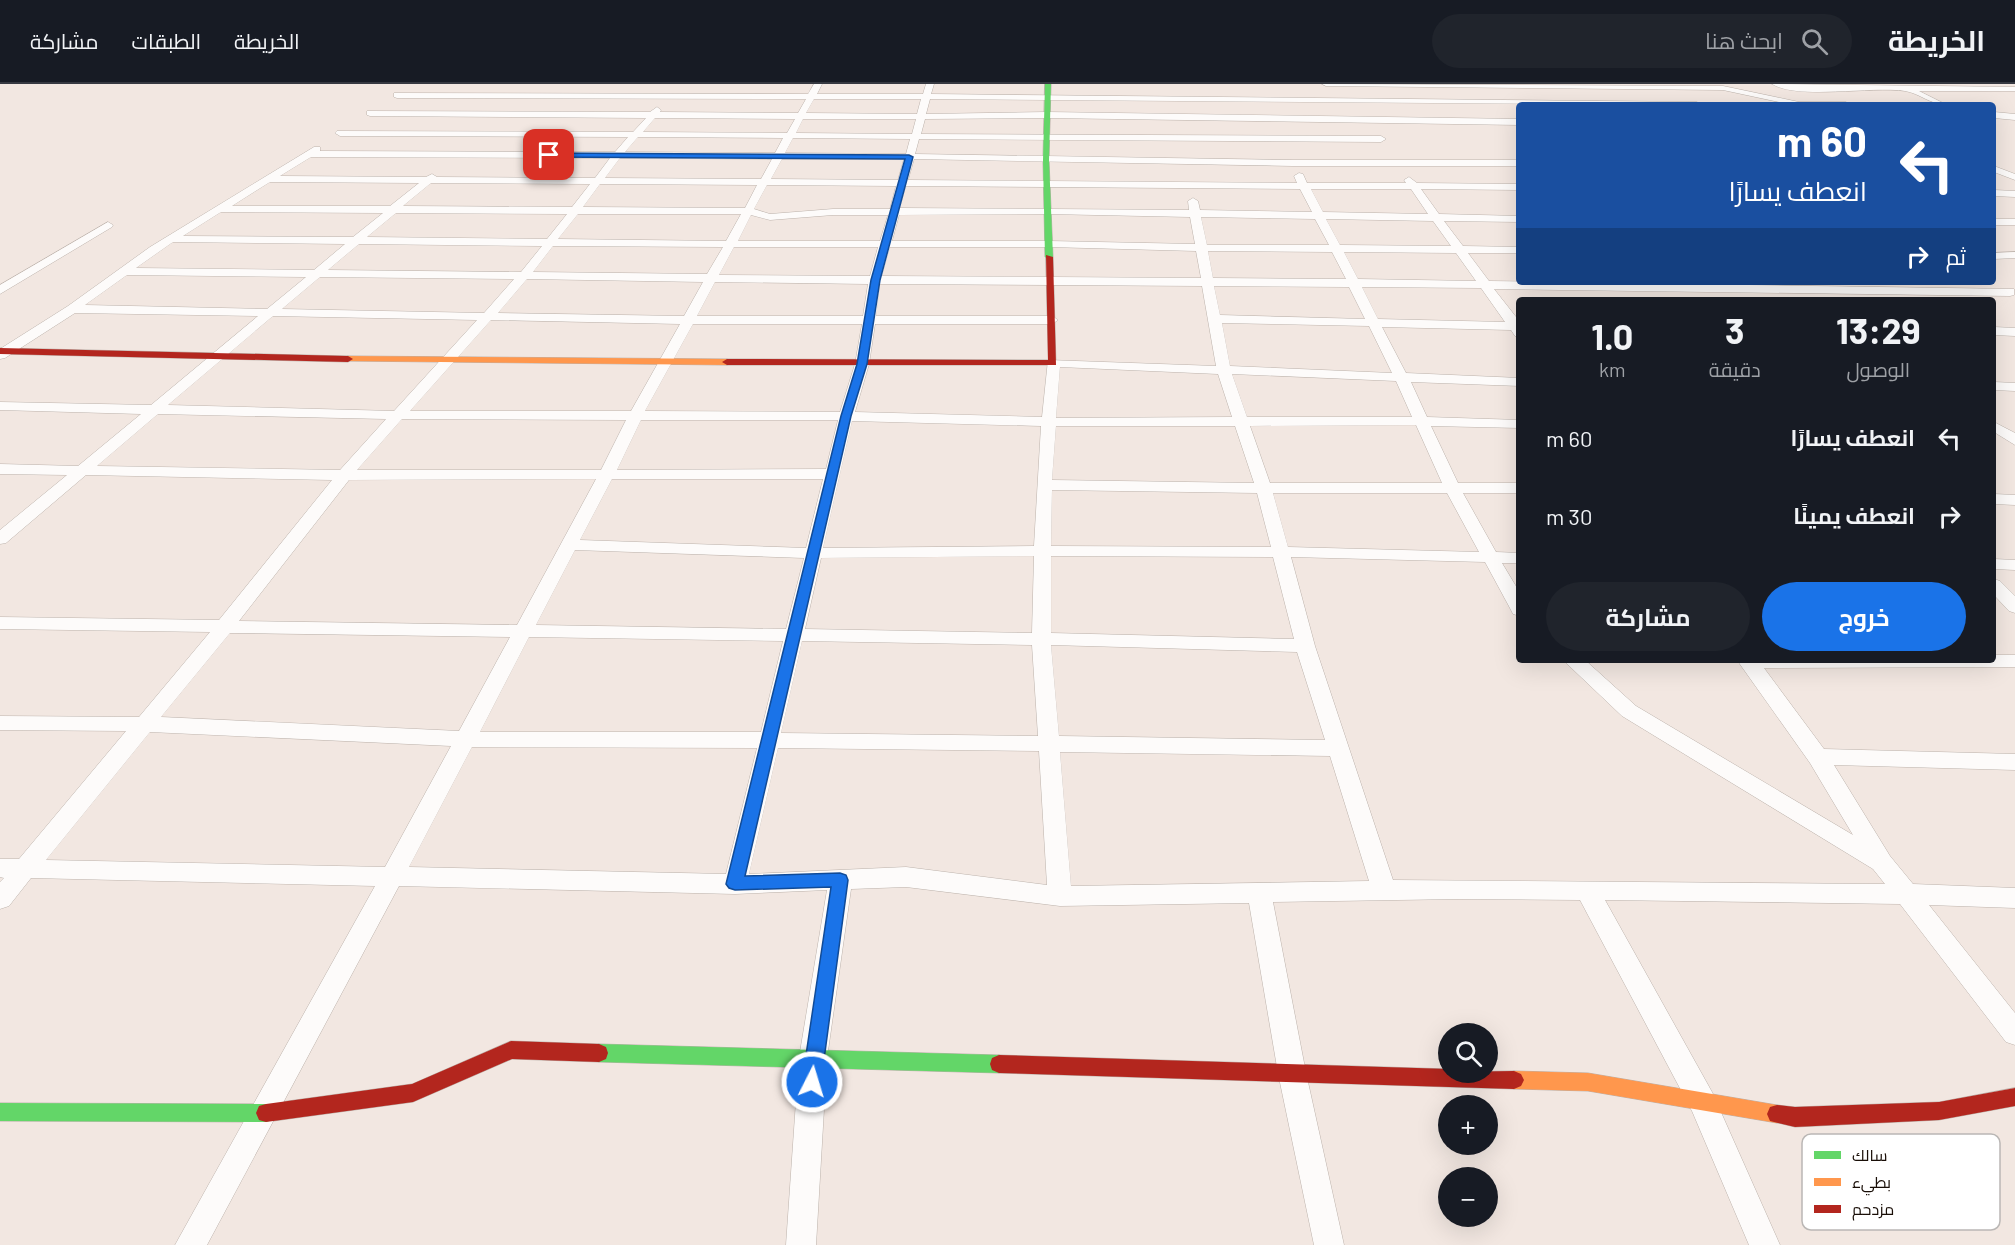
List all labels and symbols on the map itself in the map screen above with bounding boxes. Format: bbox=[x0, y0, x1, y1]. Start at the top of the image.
pin bbox=[523, 129, 574, 180]
position arrow bbox=[780, 1050, 844, 1114]
legend bbox=[1802, 1134, 2000, 1230]
text: سالك bbox=[1852, 1145, 1887, 1164]
text: بطيء bbox=[1852, 1172, 1891, 1196]
text: مزدحم bbox=[1852, 1199, 1894, 1221]

